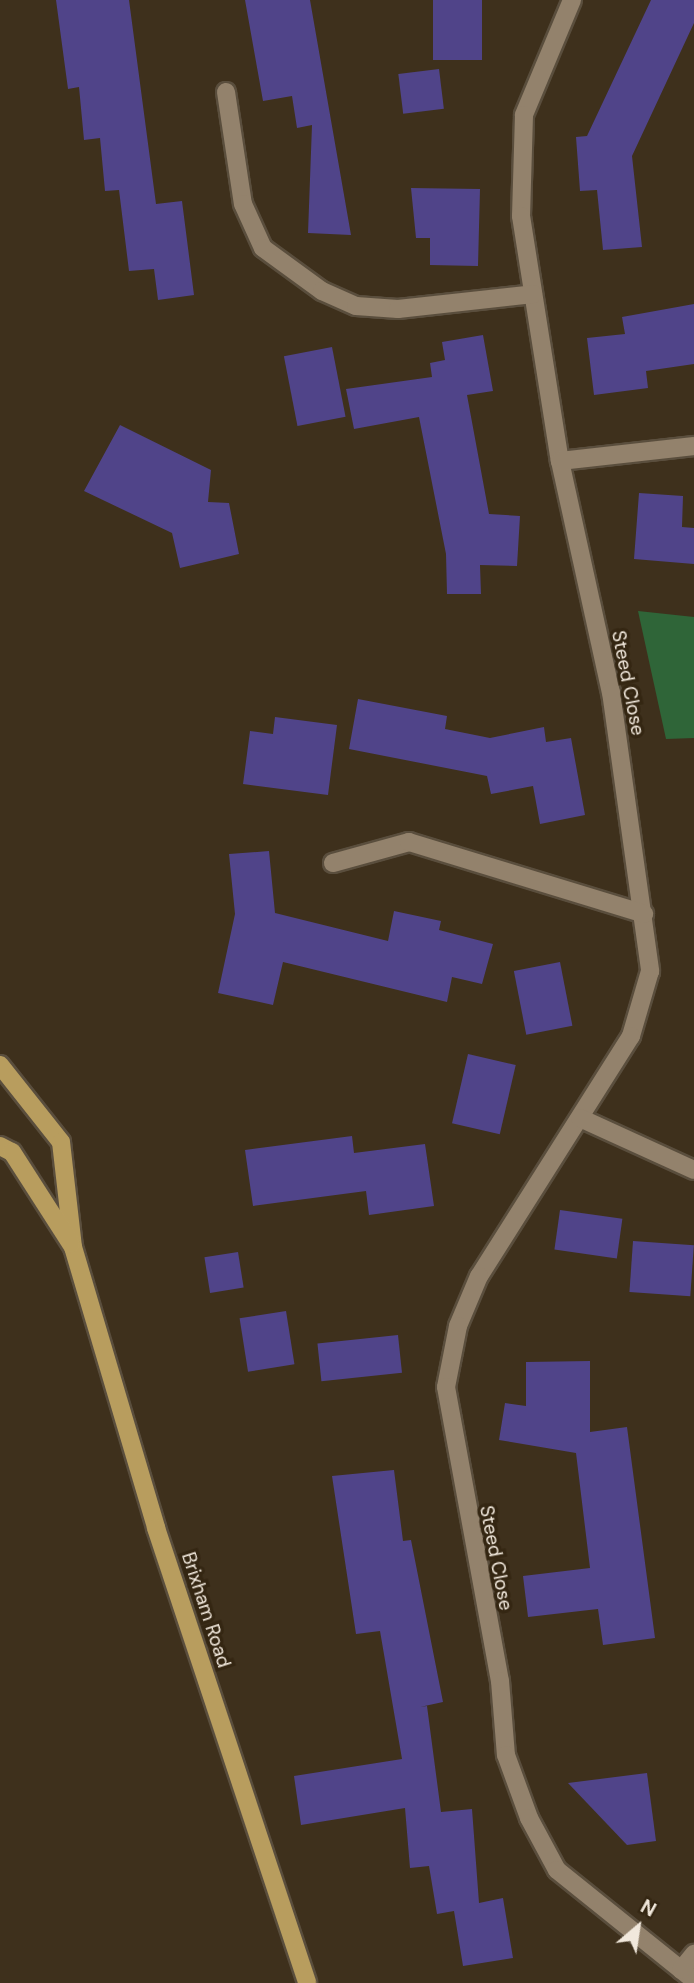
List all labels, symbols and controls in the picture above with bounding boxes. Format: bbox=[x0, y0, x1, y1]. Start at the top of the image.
street label: Steed Close bbox=[607, 629, 649, 737]
street label: Steed Close bbox=[475, 1504, 517, 1612]
street label: Brixham Road bbox=[177, 1549, 235, 1671]
north arrow bbox=[603, 1892, 673, 1962]
text: N bbox=[636, 1894, 661, 1922]

